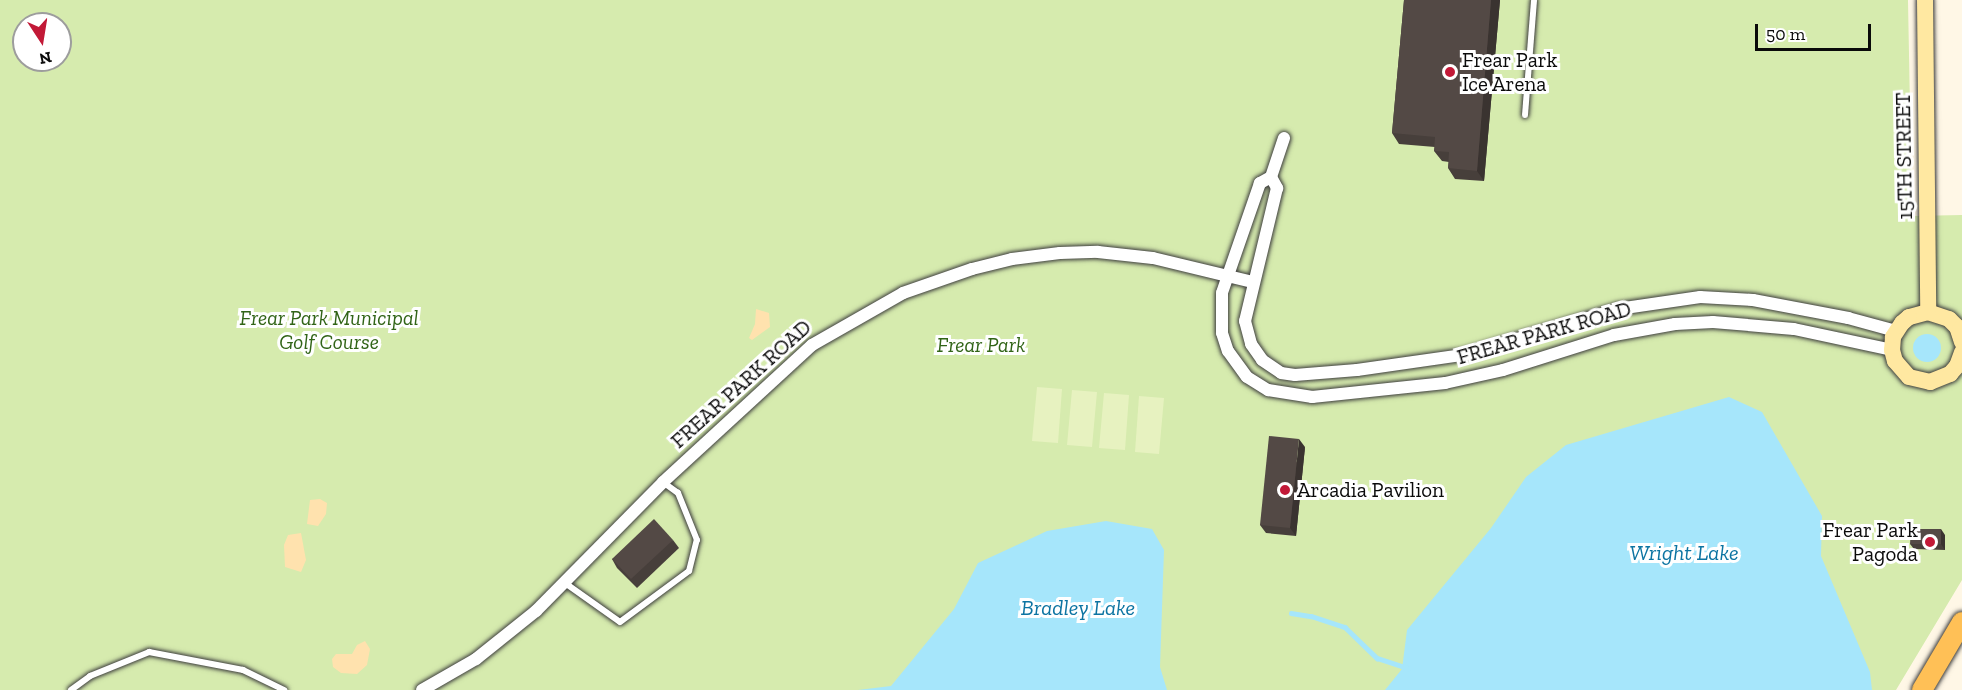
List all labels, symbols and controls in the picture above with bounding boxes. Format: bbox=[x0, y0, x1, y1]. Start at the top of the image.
north arrow bbox=[12, 12, 72, 72]
scale bar bbox=[1758, 12, 1874, 50]
text: 50 m bbox=[1766, 23, 1805, 45]
place label: Frear Park Ice Arena bbox=[1462, 47, 1558, 97]
text: N bbox=[38, 48, 53, 69]
marker: Frear Park Ice Arena bbox=[1443, 65, 1457, 79]
street label: 15TH STREET bbox=[1890, 92, 1918, 220]
street label: FREAR PARK ROAD bbox=[1454, 296, 1634, 370]
park label: Frear Park Municipal Golf Course bbox=[239, 305, 419, 355]
street label: FREAR PARK ROAD bbox=[666, 314, 816, 454]
park label: Frear Park bbox=[937, 332, 1025, 358]
place label: Arcadia Pavilion bbox=[1297, 477, 1444, 503]
marker: Arcadia Pavilion bbox=[1278, 483, 1292, 497]
place label: Frear Park Pagoda bbox=[1822, 517, 1918, 567]
marker: Frear Park Pagoda bbox=[1923, 535, 1937, 549]
water label: Wright Lake bbox=[1629, 540, 1739, 566]
water label: Bradley Lake bbox=[1021, 595, 1135, 621]

